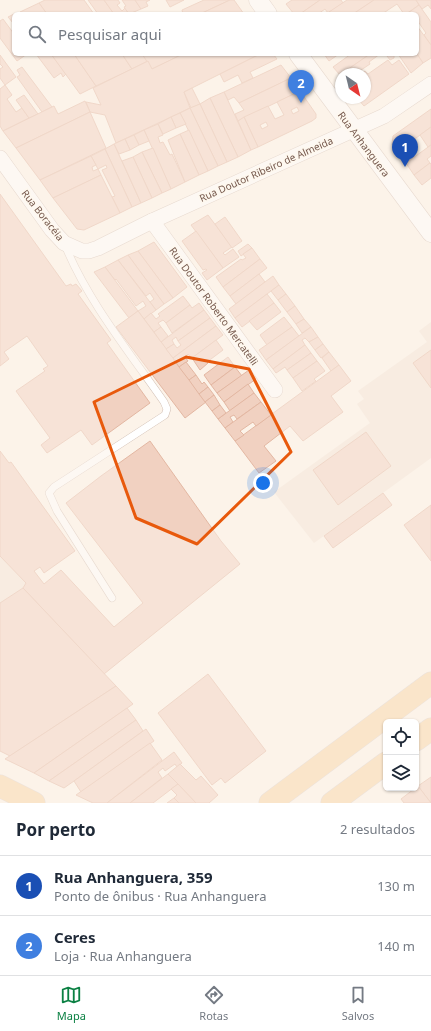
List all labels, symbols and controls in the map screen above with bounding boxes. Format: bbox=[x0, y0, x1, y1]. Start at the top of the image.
search box bbox=[12, 12, 419, 56]
icon: search bbox=[26, 23, 48, 45]
text: Pesquisar aqui bbox=[58, 24, 162, 44]
north arrow bbox=[335, 68, 371, 104]
pin: 2 bbox=[288, 70, 314, 103]
street label: Rua Anhanguera bbox=[335, 108, 393, 180]
street label: Rua Doutor Ribeiro de Almeida bbox=[197, 133, 335, 205]
pin: 1 bbox=[392, 134, 418, 167]
street label: Rua Boracéia bbox=[19, 187, 67, 243]
street label: Rua Doutor Roberto Mercatelli bbox=[166, 244, 262, 368]
your location bbox=[253, 473, 273, 493]
map controls bbox=[383, 719, 419, 791]
button: locate bbox=[383, 719, 419, 755]
button: layers bbox=[383, 755, 419, 791]
text: Por perto bbox=[16, 818, 96, 841]
text: 2 resultados bbox=[340, 820, 415, 838]
text: Rua Anhanguera, 359 bbox=[54, 867, 213, 887]
text: 1 bbox=[25, 877, 33, 895]
text: 130 m bbox=[377, 877, 415, 895]
text: Ponto de ônibus · Rua Anhanguera bbox=[54, 887, 266, 905]
text: Ceres bbox=[54, 927, 95, 947]
text: 2 bbox=[25, 937, 33, 955]
text: 140 m bbox=[377, 937, 415, 955]
text: Loja · Rua Anhanguera bbox=[54, 947, 192, 965]
tab: Mapa bbox=[57, 984, 86, 1023]
tab: Rotas bbox=[199, 984, 228, 1023]
tab: Salvos bbox=[342, 984, 374, 1023]

